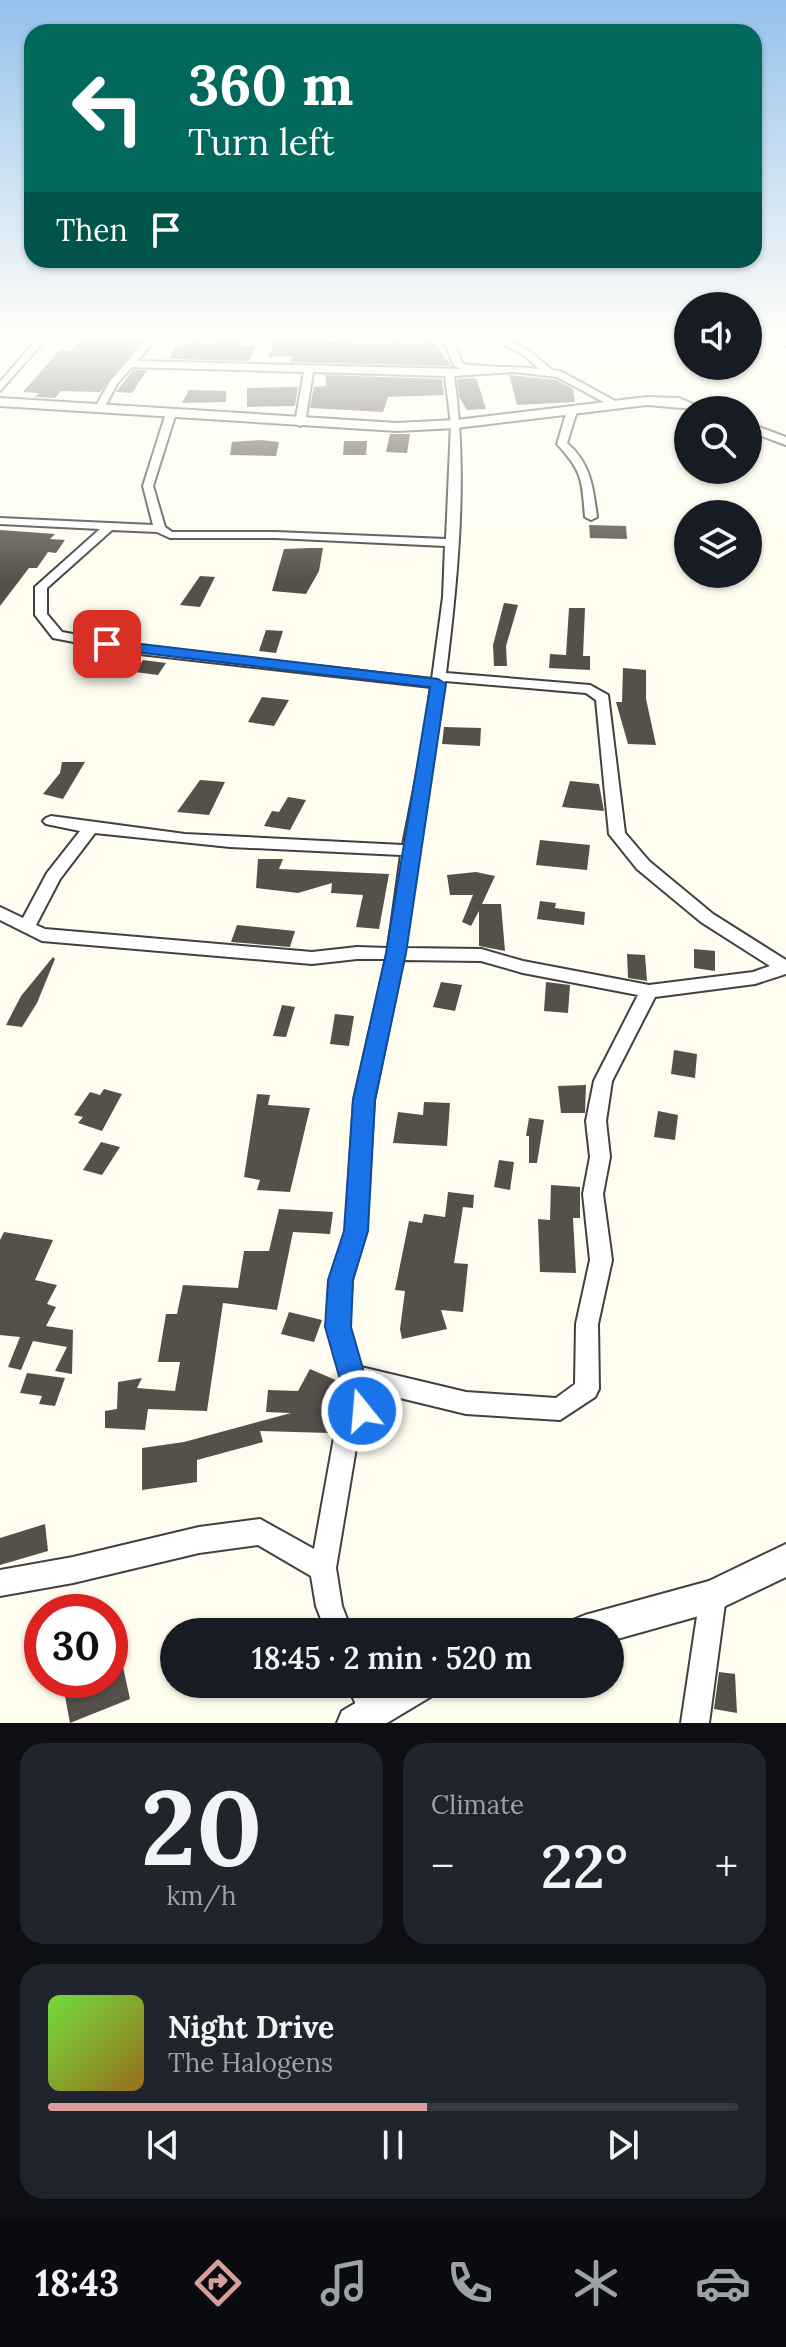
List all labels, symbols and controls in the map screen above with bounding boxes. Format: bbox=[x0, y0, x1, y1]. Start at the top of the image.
text: 360 m bbox=[188, 49, 353, 120]
icon: left bbox=[56, 56, 160, 160]
text: Turn left bbox=[188, 119, 335, 165]
icon: arrive bbox=[144, 208, 188, 252]
text: Then bbox=[56, 211, 128, 249]
map controls bbox=[674, 292, 762, 588]
button: sound bbox=[674, 292, 762, 380]
button: search bbox=[674, 396, 762, 484]
button: layers bbox=[674, 500, 762, 588]
pin bbox=[73, 610, 141, 678]
icon: arrive bbox=[85, 622, 129, 666]
position arrow bbox=[320, 1369, 404, 1453]
speed limit sign: 30 bbox=[24, 1594, 128, 1698]
text: 18:45 · 2 min · 520 m bbox=[252, 1639, 532, 1677]
text: 20 bbox=[141, 1760, 262, 1893]
text: Climate bbox=[431, 1788, 524, 1821]
text: 22° bbox=[541, 1828, 628, 1904]
text: − bbox=[431, 1838, 454, 1894]
text: + bbox=[715, 1838, 738, 1894]
text: km/h bbox=[166, 1879, 237, 1912]
text: Night Drive bbox=[168, 2008, 334, 2046]
text: The Halogens bbox=[168, 2046, 333, 2079]
icon: previous bbox=[141, 2123, 185, 2167]
icon: pause bbox=[371, 2123, 415, 2167]
icon: next bbox=[601, 2123, 645, 2167]
icon: directions bbox=[190, 2255, 246, 2311]
icon: music bbox=[316, 2255, 372, 2311]
icon: phone bbox=[442, 2255, 498, 2311]
icon: climate bbox=[568, 2255, 624, 2311]
icon: car bbox=[695, 2255, 751, 2311]
text: 18:43 bbox=[35, 2260, 119, 2306]

